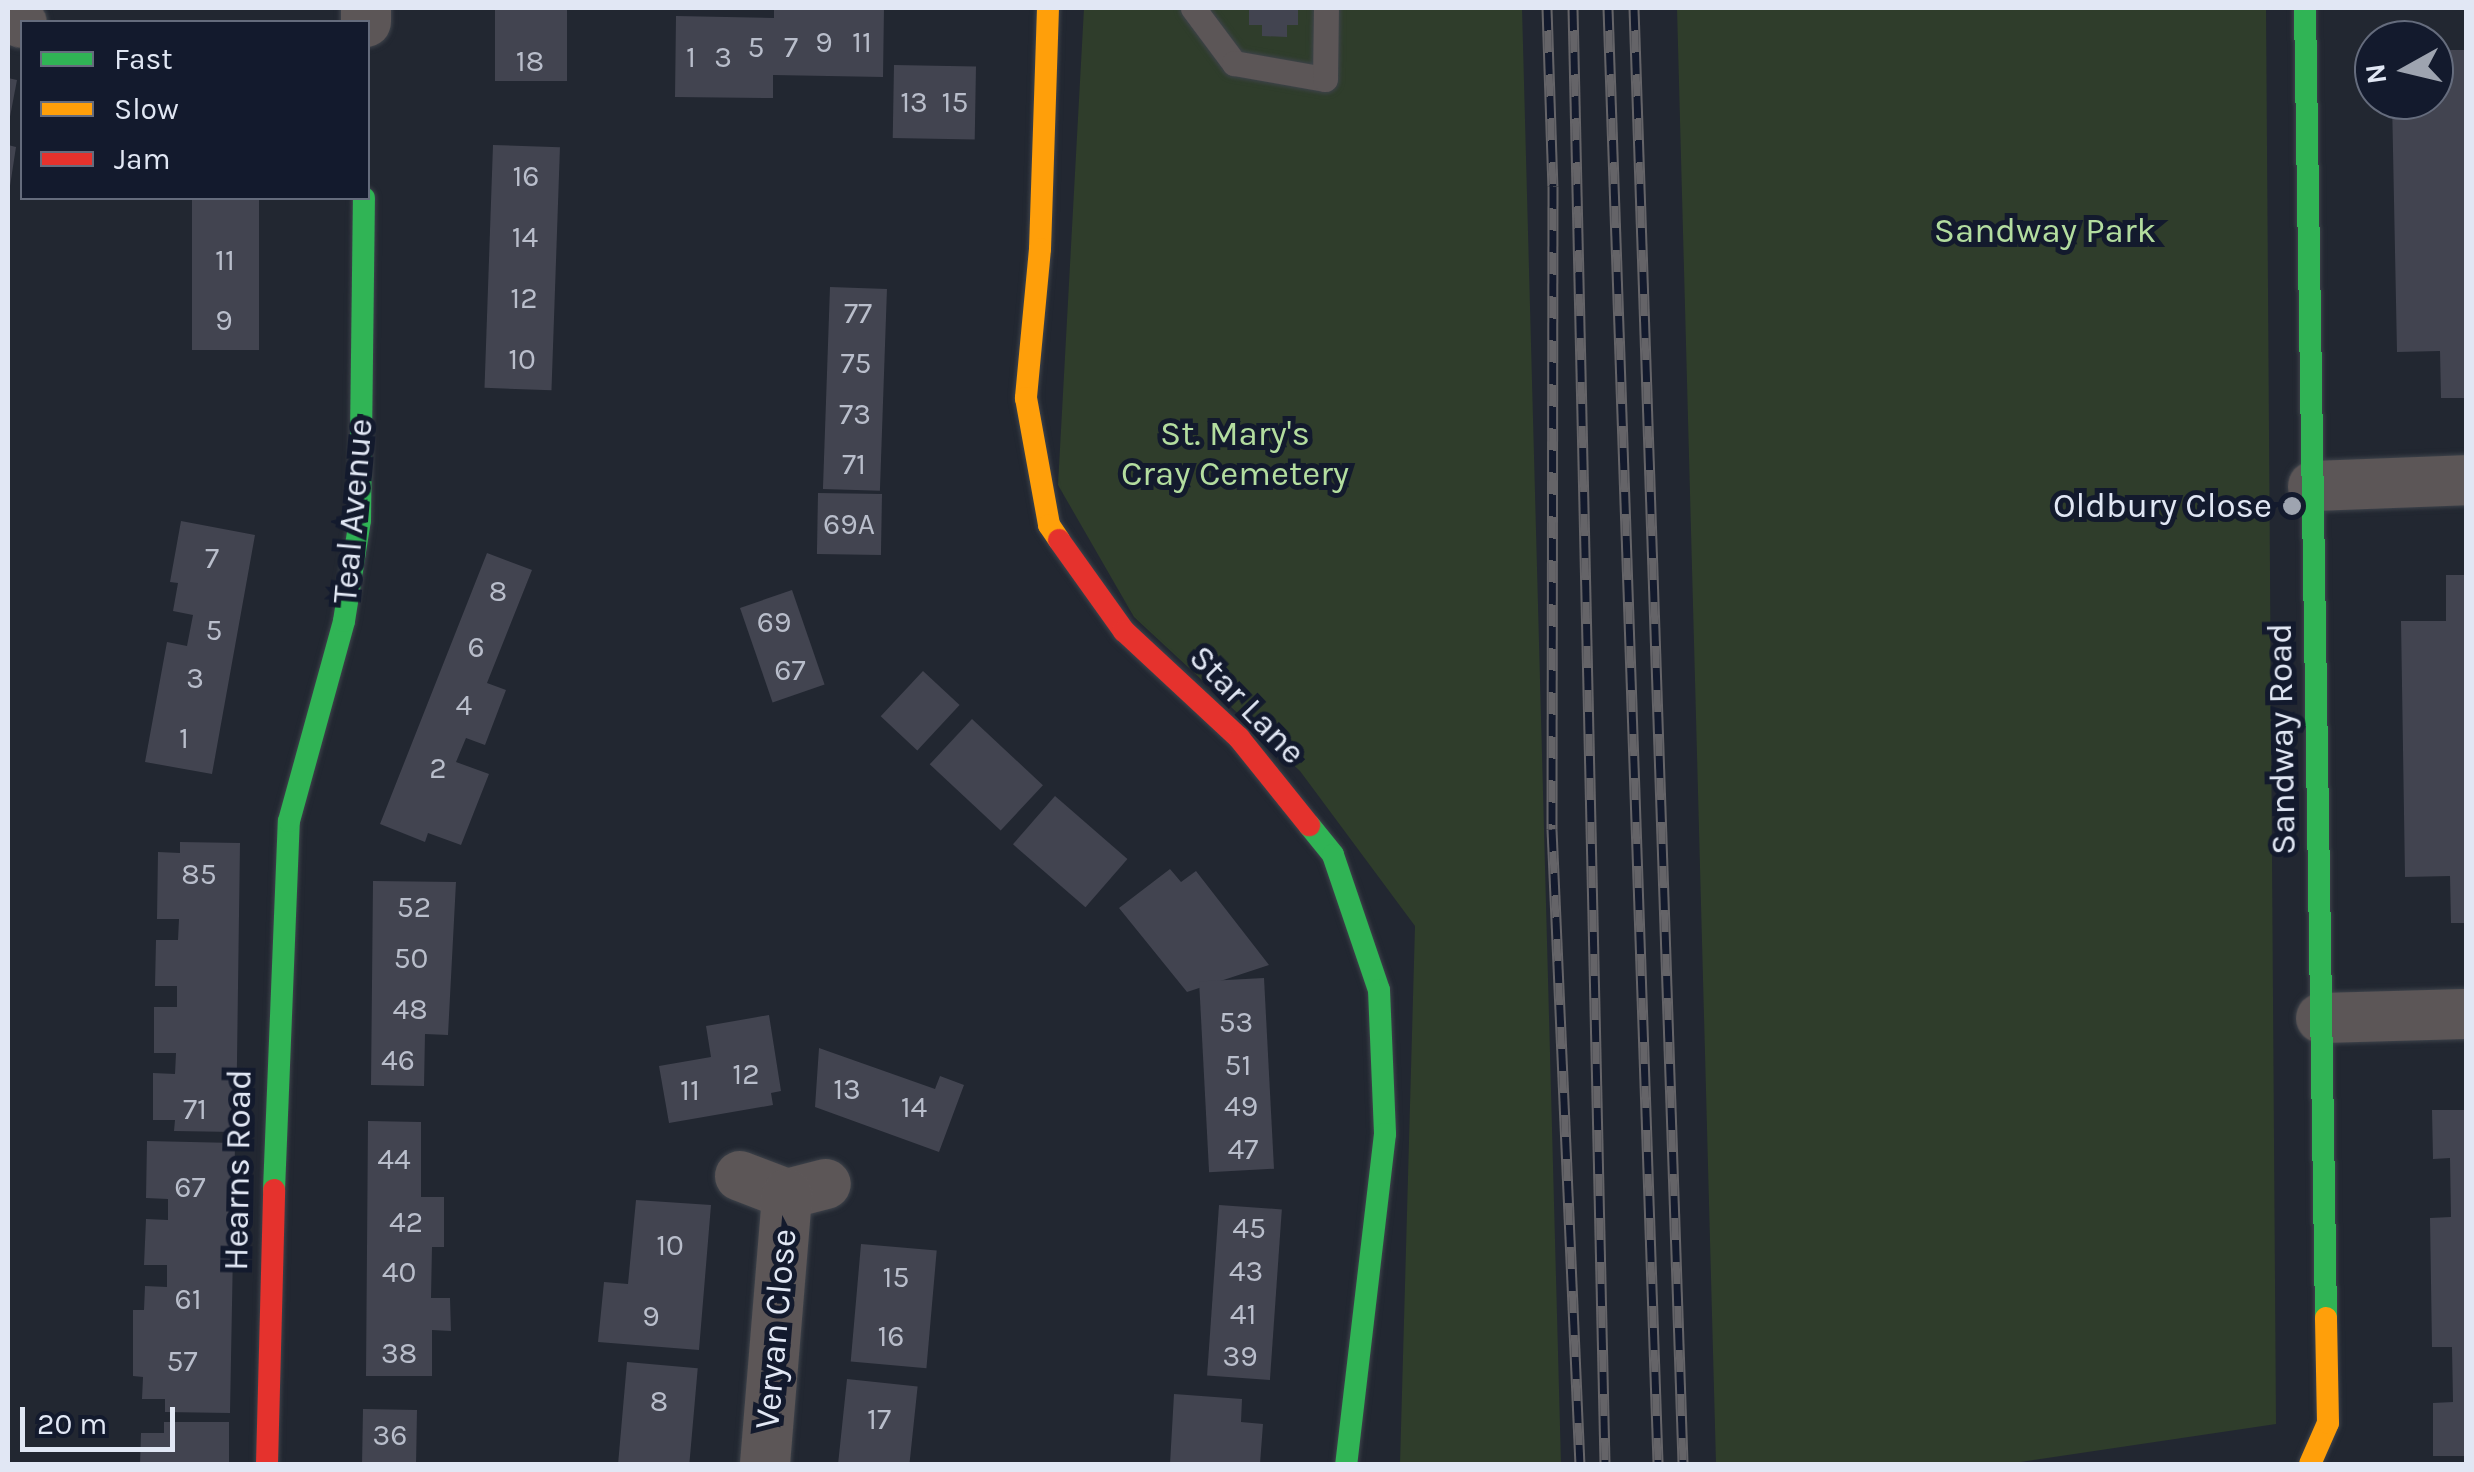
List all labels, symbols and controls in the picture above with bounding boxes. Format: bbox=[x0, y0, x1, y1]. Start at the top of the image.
legend bbox=[20, 20, 370, 200]
north arrow bbox=[2354, 20, 2454, 120]
house number: 9 bbox=[815, 24, 833, 60]
house number: 11 bbox=[852, 24, 872, 60]
house number: 5 bbox=[748, 29, 764, 65]
house number: 7 bbox=[784, 29, 798, 65]
house number: 1 bbox=[686, 39, 696, 75]
house number: 3 bbox=[714, 39, 732, 75]
text: Fast bbox=[114, 41, 173, 77]
house number: 18 bbox=[516, 43, 544, 79]
text: N bbox=[2358, 62, 2394, 86]
house number: 13 bbox=[900, 84, 928, 120]
house number: 15 bbox=[942, 84, 968, 120]
text: Slow bbox=[114, 91, 179, 127]
text: Jam bbox=[114, 141, 171, 177]
house number: 16 bbox=[512, 158, 540, 194]
park label: Sandway Park bbox=[1934, 210, 2156, 252]
house number: 14 bbox=[512, 219, 538, 255]
house number: 11 bbox=[215, 242, 235, 278]
house number: 12 bbox=[510, 280, 538, 316]
house number: 77 bbox=[844, 295, 872, 331]
house number: 9 bbox=[215, 302, 233, 338]
house number: 10 bbox=[508, 341, 536, 377]
house number: 75 bbox=[840, 345, 872, 381]
house number: 73 bbox=[839, 396, 871, 432]
park label: St. Mary's Cray Cemetery bbox=[1121, 413, 1349, 495]
street label: Teal Avenue bbox=[324, 417, 382, 605]
house number: 71 bbox=[842, 446, 866, 482]
place label: Oldbury Close bbox=[2053, 485, 2272, 527]
marker: Oldbury Close bbox=[2281, 495, 2303, 517]
house number: 69A bbox=[823, 506, 875, 542]
house number: 7 bbox=[205, 540, 219, 576]
house number: 8 bbox=[489, 573, 507, 609]
house number: 69 bbox=[757, 604, 791, 640]
house number: 5 bbox=[206, 612, 222, 648]
street label: Sandway Road bbox=[2259, 623, 2305, 855]
house number: 6 bbox=[467, 629, 485, 665]
street label: Star Lane bbox=[1180, 637, 1314, 773]
house number: 67 bbox=[774, 652, 806, 688]
house number: 3 bbox=[186, 660, 204, 696]
house number: 4 bbox=[456, 687, 472, 723]
house number: 1 bbox=[179, 720, 189, 756]
house number: 2 bbox=[429, 750, 447, 786]
house number: 85 bbox=[181, 856, 217, 892]
house number: 52 bbox=[397, 889, 431, 925]
house number: 50 bbox=[394, 940, 428, 976]
house number: 48 bbox=[392, 991, 428, 1027]
house number: 53 bbox=[1219, 1004, 1253, 1040]
house number: 46 bbox=[381, 1042, 415, 1078]
house number: 51 bbox=[1225, 1047, 1251, 1083]
house number: 12 bbox=[732, 1056, 760, 1092]
street label: Hearns Road bbox=[215, 1069, 261, 1271]
house number: 13 bbox=[833, 1071, 861, 1107]
house number: 11 bbox=[680, 1072, 700, 1108]
house number: 49 bbox=[1224, 1088, 1258, 1124]
house number: 14 bbox=[901, 1089, 927, 1125]
house number: 71 bbox=[183, 1091, 207, 1127]
house number: 47 bbox=[1228, 1131, 1258, 1167]
house number: 44 bbox=[377, 1141, 411, 1177]
house number: 67 bbox=[174, 1169, 206, 1205]
house number: 42 bbox=[389, 1204, 423, 1240]
house number: 45 bbox=[1232, 1210, 1266, 1246]
house number: 10 bbox=[656, 1227, 684, 1263]
street label: Veryan Close bbox=[746, 1227, 806, 1431]
house number: 43 bbox=[1229, 1253, 1263, 1289]
house number: 40 bbox=[382, 1254, 416, 1290]
house number: 15 bbox=[883, 1259, 909, 1295]
house number: 61 bbox=[174, 1281, 202, 1317]
house number: 41 bbox=[1230, 1296, 1256, 1332]
house number: 9 bbox=[642, 1298, 660, 1334]
house number: 16 bbox=[877, 1318, 905, 1354]
house number: 38 bbox=[381, 1335, 417, 1371]
house number: 39 bbox=[1222, 1338, 1258, 1374]
house number: 57 bbox=[166, 1343, 198, 1379]
house number: 8 bbox=[650, 1383, 668, 1419]
scale bar bbox=[25, 1387, 180, 1449]
house number: 17 bbox=[867, 1401, 891, 1437]
text: 20 m bbox=[37, 1406, 107, 1442]
house number: 36 bbox=[373, 1417, 407, 1453]

